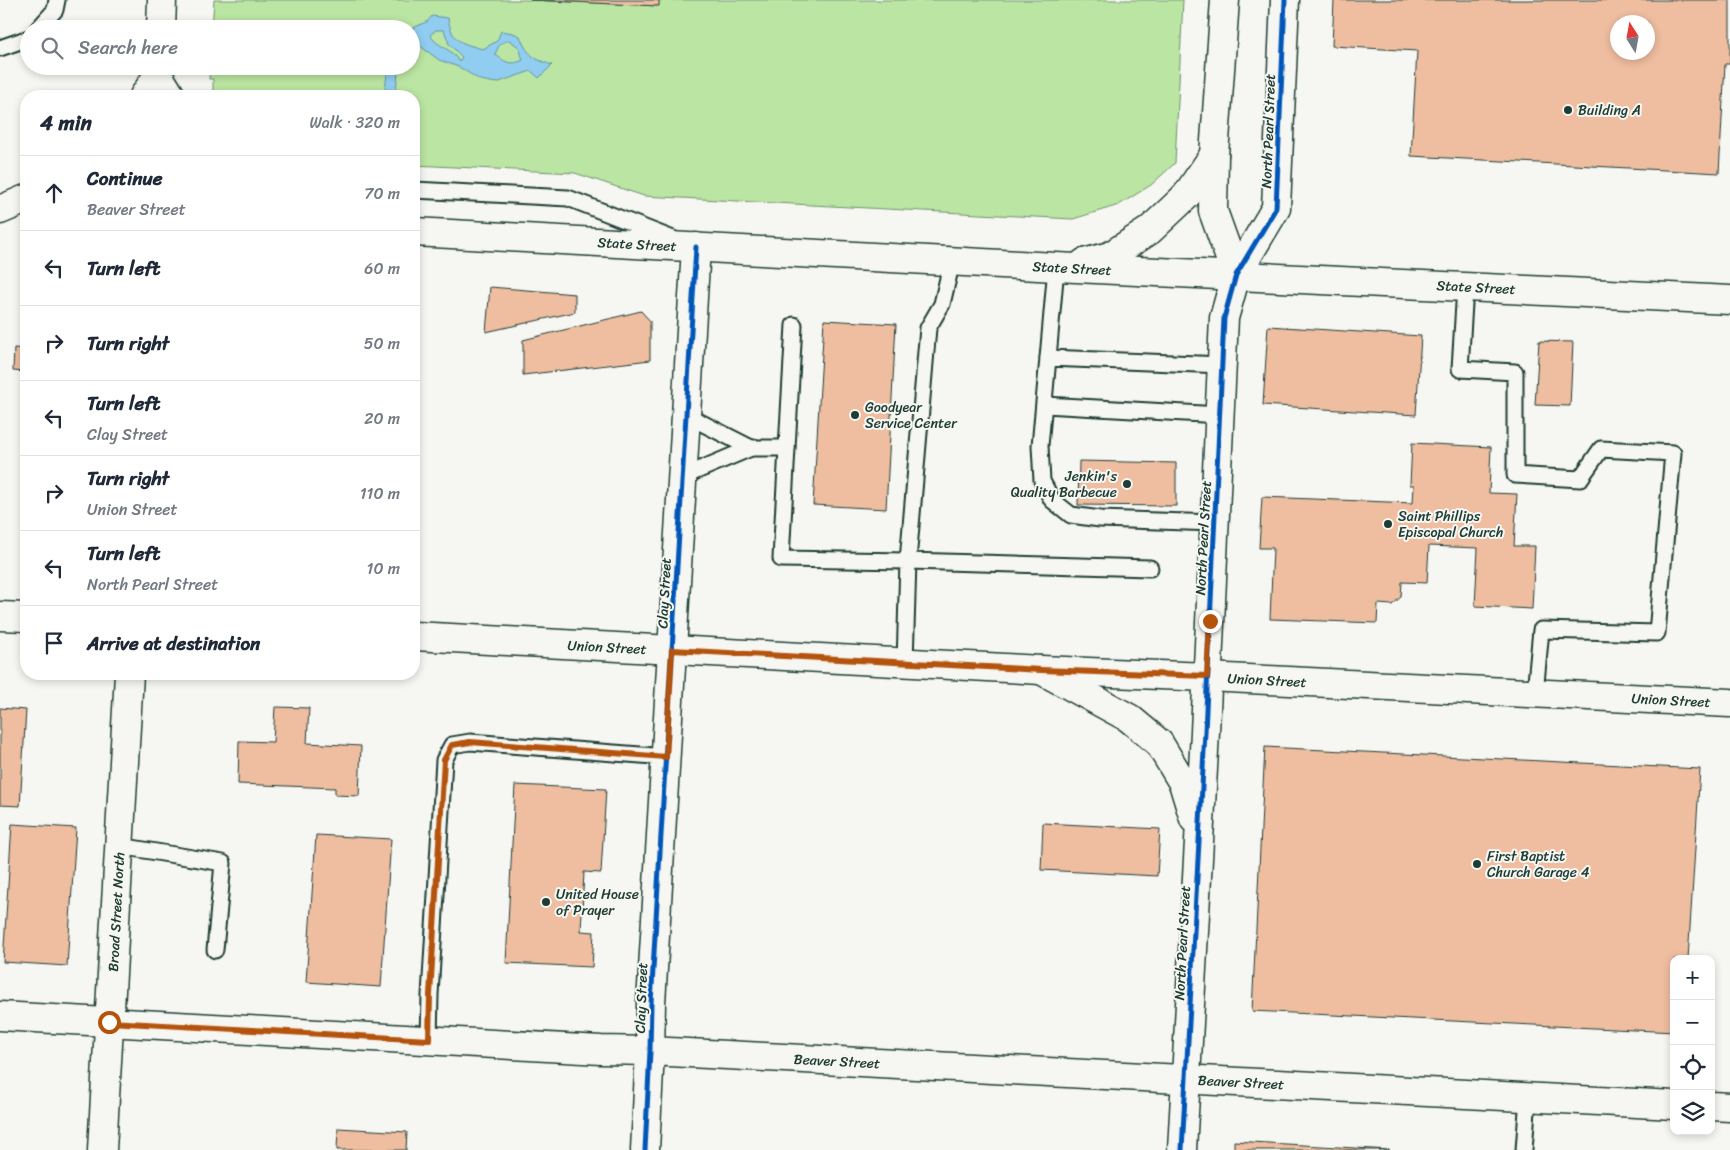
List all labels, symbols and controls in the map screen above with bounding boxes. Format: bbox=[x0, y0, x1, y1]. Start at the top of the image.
north arrow bbox=[1610, 15, 1655, 60]
search box bbox=[20, 20, 420, 75]
text: Search here bbox=[78, 31, 178, 64]
icon: search bbox=[38, 34, 66, 62]
street label: North Pearl Street bbox=[1254, 73, 1283, 189]
place label: Building A bbox=[1578, 98, 1641, 123]
text: 4 min bbox=[40, 104, 92, 142]
marker: Building A bbox=[1562, 104, 1574, 116]
text: Walk · 320 m bbox=[309, 108, 400, 137]
text: Continue bbox=[87, 162, 163, 195]
icon: ahead bbox=[40, 179, 68, 207]
text: 70 m bbox=[364, 179, 400, 208]
text: Beaver Street bbox=[87, 195, 186, 224]
street label: State Street bbox=[597, 230, 677, 259]
text: Turn left bbox=[87, 252, 160, 285]
icon: left bbox=[40, 254, 68, 282]
text: 60 m bbox=[364, 254, 400, 283]
street label: State Street bbox=[1032, 254, 1112, 283]
street label: State Street bbox=[1436, 273, 1516, 302]
text: Turn right bbox=[87, 327, 169, 360]
icon: right bbox=[40, 329, 68, 357]
text: 50 m bbox=[364, 329, 400, 358]
text: Turn left bbox=[87, 387, 160, 420]
place label: Goodyear Service Center bbox=[865, 395, 958, 436]
icon: left bbox=[40, 404, 68, 432]
text: 20 m bbox=[364, 404, 400, 433]
marker: Goodyear Service Center bbox=[849, 409, 861, 421]
text: Clay Street bbox=[87, 420, 168, 449]
text: Turn right bbox=[87, 462, 169, 495]
place label: Jenkin's Quality Barbecue bbox=[1011, 464, 1118, 505]
marker: Jenkin's Quality Barbecue bbox=[1121, 478, 1133, 490]
icon: right bbox=[40, 479, 68, 507]
text: 110 m bbox=[360, 479, 400, 508]
street label: North Pearl Street bbox=[1188, 480, 1219, 596]
text: Union Street bbox=[87, 495, 178, 524]
place label: Saint Phillips Episcopal Church bbox=[1398, 504, 1503, 545]
marker: Saint Phillips Episcopal Church bbox=[1382, 518, 1394, 530]
text: Turn left bbox=[87, 537, 160, 570]
icon: left bbox=[40, 554, 68, 582]
text: 10 m bbox=[367, 554, 400, 583]
street label: Clay Street bbox=[650, 557, 679, 629]
text: North Pearl Street bbox=[87, 570, 218, 599]
route end bbox=[1199, 610, 1222, 633]
text: Arrive at destination bbox=[87, 627, 260, 660]
icon: arrive bbox=[40, 629, 68, 657]
street label: Union Street bbox=[567, 633, 647, 662]
street label: Union Street bbox=[1227, 666, 1307, 695]
street label: Union Street bbox=[1631, 686, 1711, 715]
place label: First Baptist Church Garage 4 bbox=[1487, 844, 1590, 885]
street label: Broad Street North bbox=[101, 852, 132, 972]
marker: First Baptist Church Garage 4 bbox=[1471, 858, 1483, 870]
place label: United House of Prayer bbox=[556, 882, 639, 923]
street label: North Pearl Street bbox=[1167, 885, 1198, 1001]
marker: United House of Prayer bbox=[540, 896, 552, 908]
map controls bbox=[1670, 955, 1715, 1135]
button: + bbox=[1670, 955, 1715, 1000]
street label: Clay Street bbox=[628, 962, 655, 1034]
button: − bbox=[1670, 1000, 1715, 1045]
route start bbox=[98, 1011, 121, 1034]
button: locate bbox=[1670, 1045, 1715, 1090]
street label: Beaver Street bbox=[793, 1047, 881, 1076]
street label: Beaver Street bbox=[1197, 1068, 1285, 1097]
button: layers bbox=[1670, 1090, 1715, 1135]

